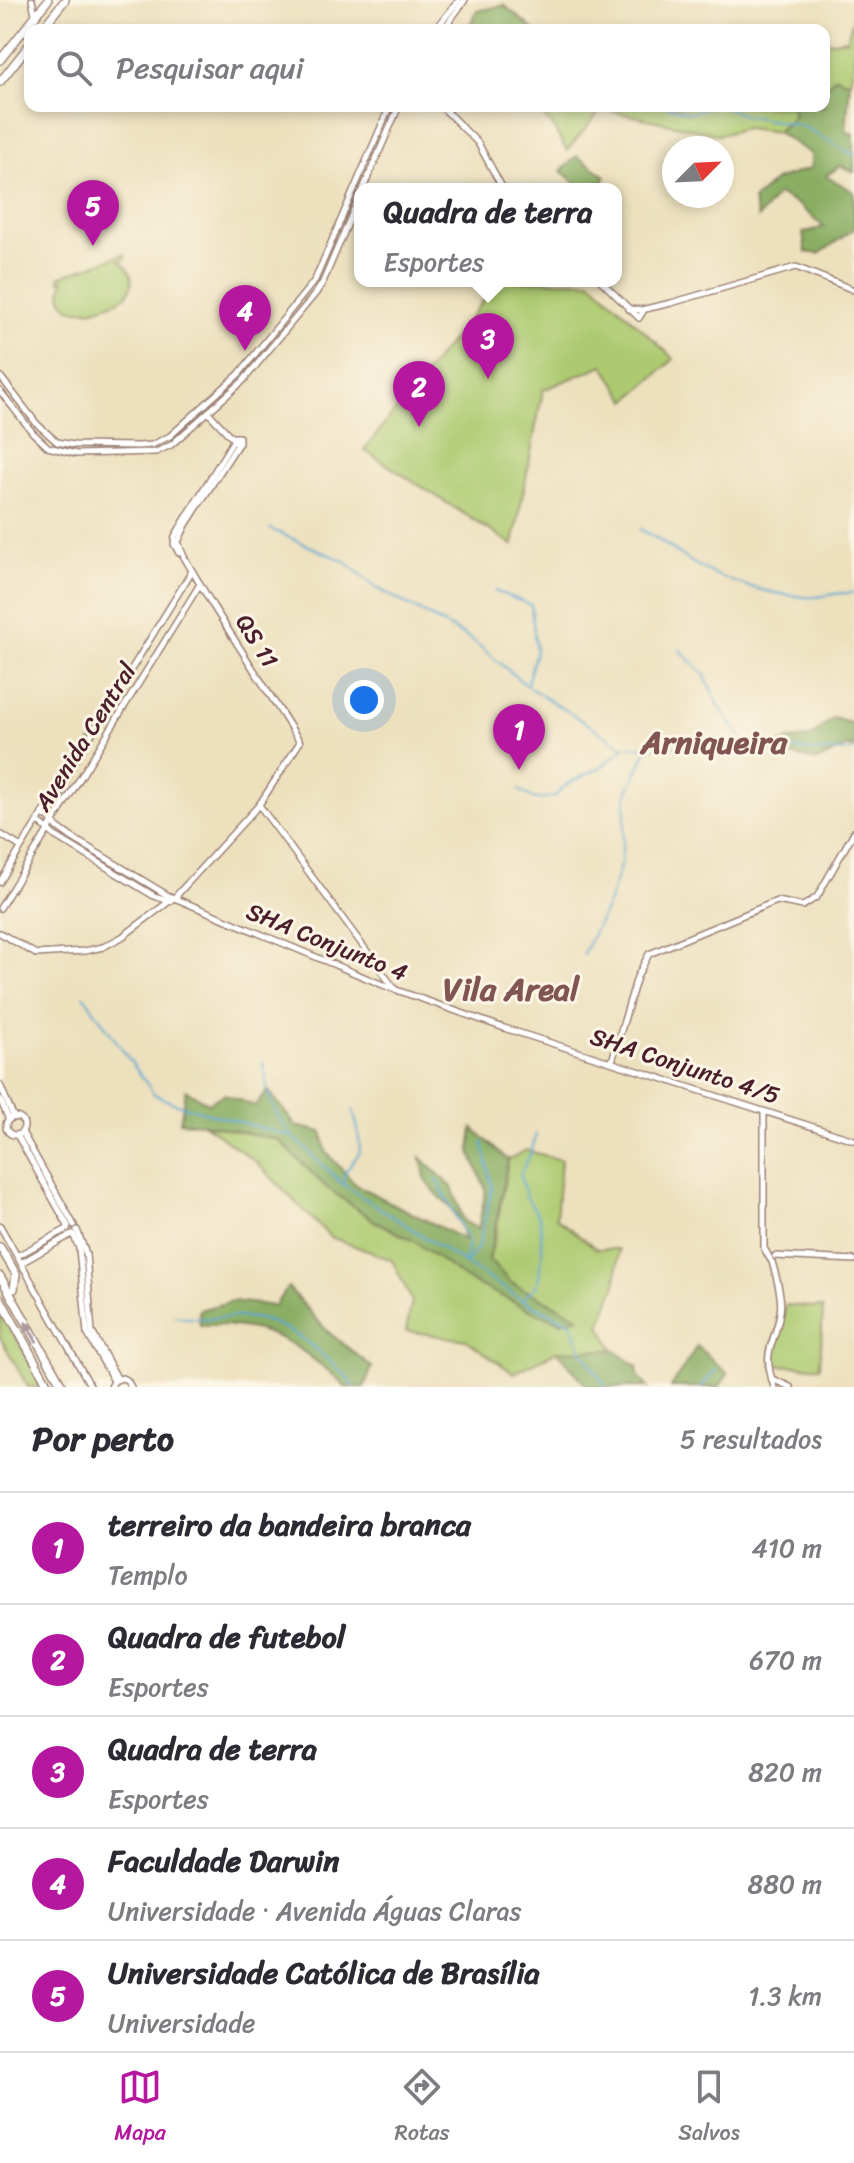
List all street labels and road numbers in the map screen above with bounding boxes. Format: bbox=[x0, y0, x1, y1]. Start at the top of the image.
street label: QS 11 bbox=[224, 606, 290, 676]
street label: Avenida Central bbox=[22, 653, 148, 821]
street label: SHA Conjunto 4 bbox=[240, 891, 414, 993]
street label: SHA Conjunto 4/5 bbox=[585, 1016, 785, 1116]

